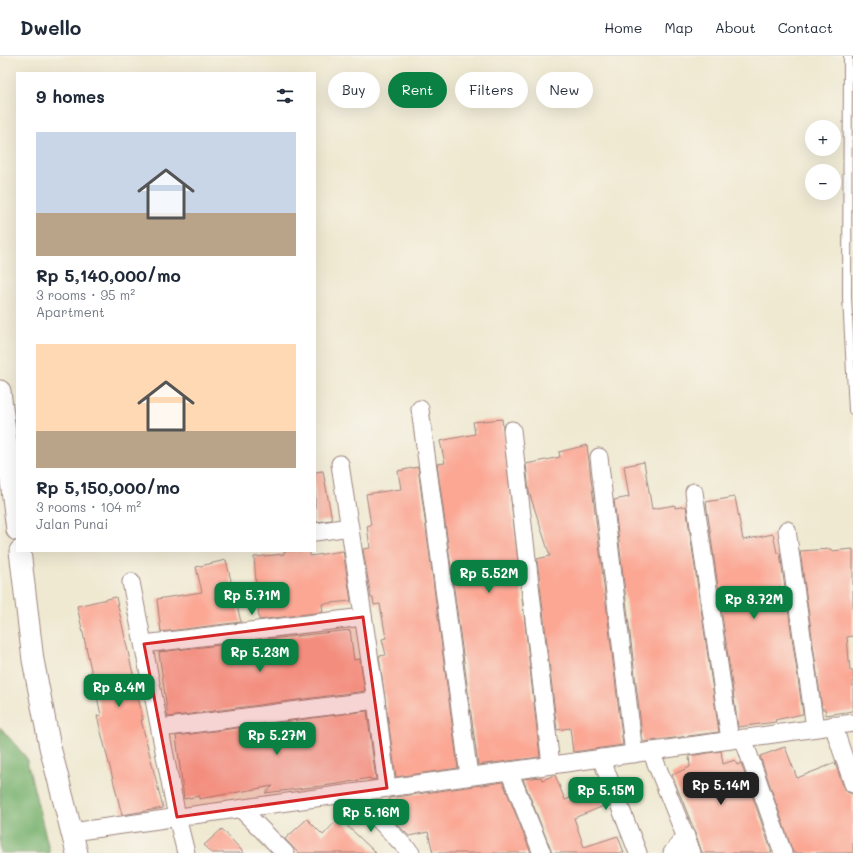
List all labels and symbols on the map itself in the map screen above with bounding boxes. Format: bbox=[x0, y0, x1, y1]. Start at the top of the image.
pin: Rp 5.52M bbox=[448, 560, 530, 594]
pin: Rp 5.71M bbox=[211, 582, 293, 616]
pin: Rp 3.72M bbox=[713, 586, 795, 620]
pin: Rp 5.23M bbox=[219, 639, 301, 673]
pin: Rp 8.4M bbox=[82, 674, 156, 708]
pin: Rp 5.27M bbox=[236, 722, 318, 756]
pin: Rp 5.14M bbox=[680, 772, 762, 806]
pin: Rp 5.15M bbox=[565, 777, 647, 811]
pin: Rp 5.16M bbox=[330, 799, 412, 833]

